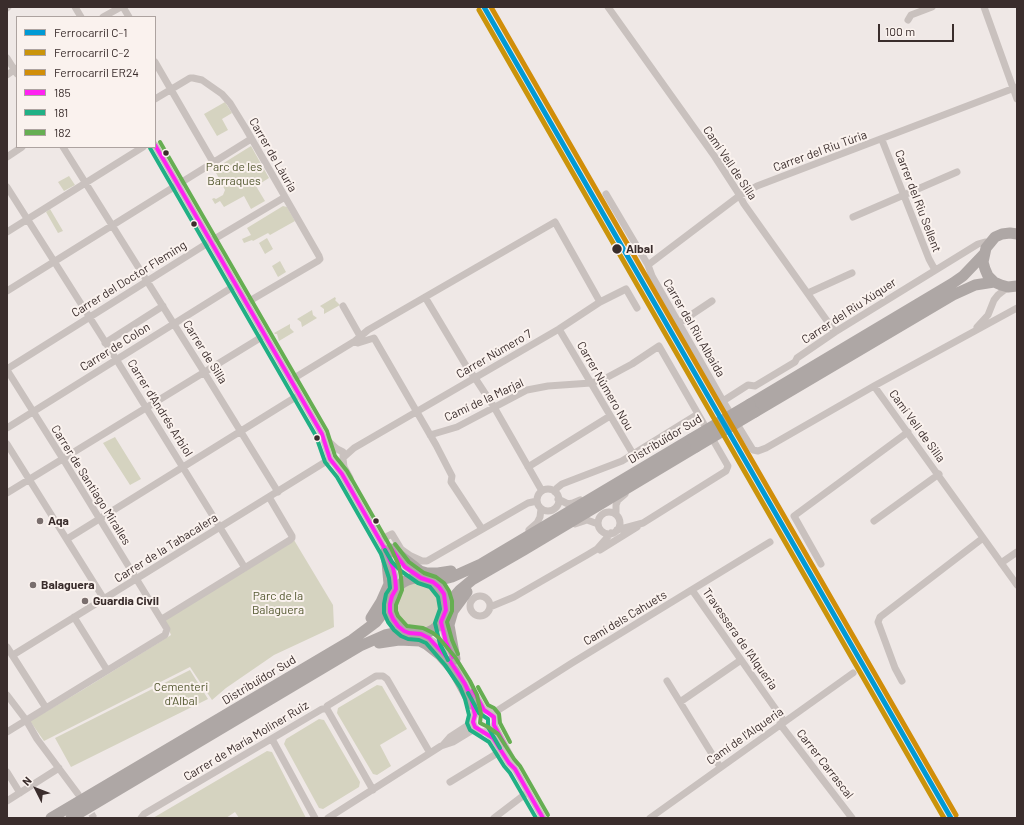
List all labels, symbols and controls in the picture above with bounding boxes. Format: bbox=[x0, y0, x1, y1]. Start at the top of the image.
legend bbox=[16, 16, 156, 148]
scale bar bbox=[880, 16, 956, 42]
text: 100 m bbox=[885, 24, 915, 38]
text: Ferrocarril C-1 bbox=[54, 25, 127, 39]
text: Ferrocarril C-2 bbox=[54, 45, 130, 59]
text: Ferrocarril ER24 bbox=[54, 65, 139, 79]
text: 185 bbox=[54, 85, 71, 99]
text: 181 bbox=[54, 105, 68, 119]
street label: Carrer de Làuria bbox=[246, 115, 300, 195]
street label: Camí Vell de Silla bbox=[700, 123, 760, 203]
text: 182 bbox=[54, 125, 71, 139]
street label: Carrer del Riu Túria bbox=[771, 127, 869, 175]
unlabelled marker bbox=[161, 148, 171, 158]
street label: Carrer del Riu Sellent bbox=[892, 148, 944, 254]
park label: Parc de les Barraques bbox=[206, 160, 262, 188]
unlabelled marker bbox=[189, 219, 199, 229]
street label: Carrer del Doctor Fleming bbox=[69, 238, 189, 320]
marker: Albal bbox=[610, 242, 624, 256]
place label: Albal bbox=[626, 242, 653, 256]
street label: Carrer del Riu Xúquer bbox=[799, 275, 899, 347]
street label: Carrer del Riu Albaida bbox=[660, 276, 728, 380]
street label: Carrer de Silla bbox=[180, 318, 230, 386]
street label: Carrer de Colon bbox=[77, 320, 153, 374]
street label: Carrer Número 7 bbox=[454, 327, 534, 381]
street label: Carrer Número Nou bbox=[574, 339, 636, 433]
street label: Carrer d'Andrés Arbiol bbox=[124, 357, 196, 459]
street label: Camí de la Marjal bbox=[442, 375, 526, 425]
street label: Camí Vell de Silla bbox=[886, 387, 948, 465]
street label: Distribuïdor Sud bbox=[626, 411, 704, 467]
street label: Carrer de Santiago Miralles bbox=[48, 422, 134, 548]
unlabelled marker bbox=[312, 433, 322, 443]
street label: Carrer de la Tabacalera bbox=[112, 510, 220, 586]
place label: Aqa bbox=[48, 514, 69, 528]
marker: Aqa bbox=[35, 516, 45, 526]
unlabelled marker bbox=[371, 516, 381, 526]
place label: Balaguera bbox=[41, 578, 95, 592]
marker: Balaguera bbox=[28, 580, 38, 590]
street label: Travessera de l'Alqueria bbox=[699, 585, 781, 693]
street label: Camí dels Cahuets bbox=[581, 587, 669, 649]
park label: Parc de la Balaguera bbox=[252, 589, 304, 617]
place label: Guardia Civil bbox=[93, 594, 159, 608]
marker: Guardia Civil bbox=[80, 596, 90, 606]
street label: Distribuïdor Sud bbox=[220, 652, 298, 708]
park label: Cementeri d'Albal bbox=[154, 680, 208, 708]
street label: Carrer de María Moliner Ruiz bbox=[181, 698, 311, 784]
street label: Camí de l'Alqueria bbox=[704, 704, 786, 768]
street label: Carrer Carrascal bbox=[793, 726, 857, 802]
north arrow bbox=[16, 769, 56, 809]
text: N bbox=[19, 774, 34, 788]

